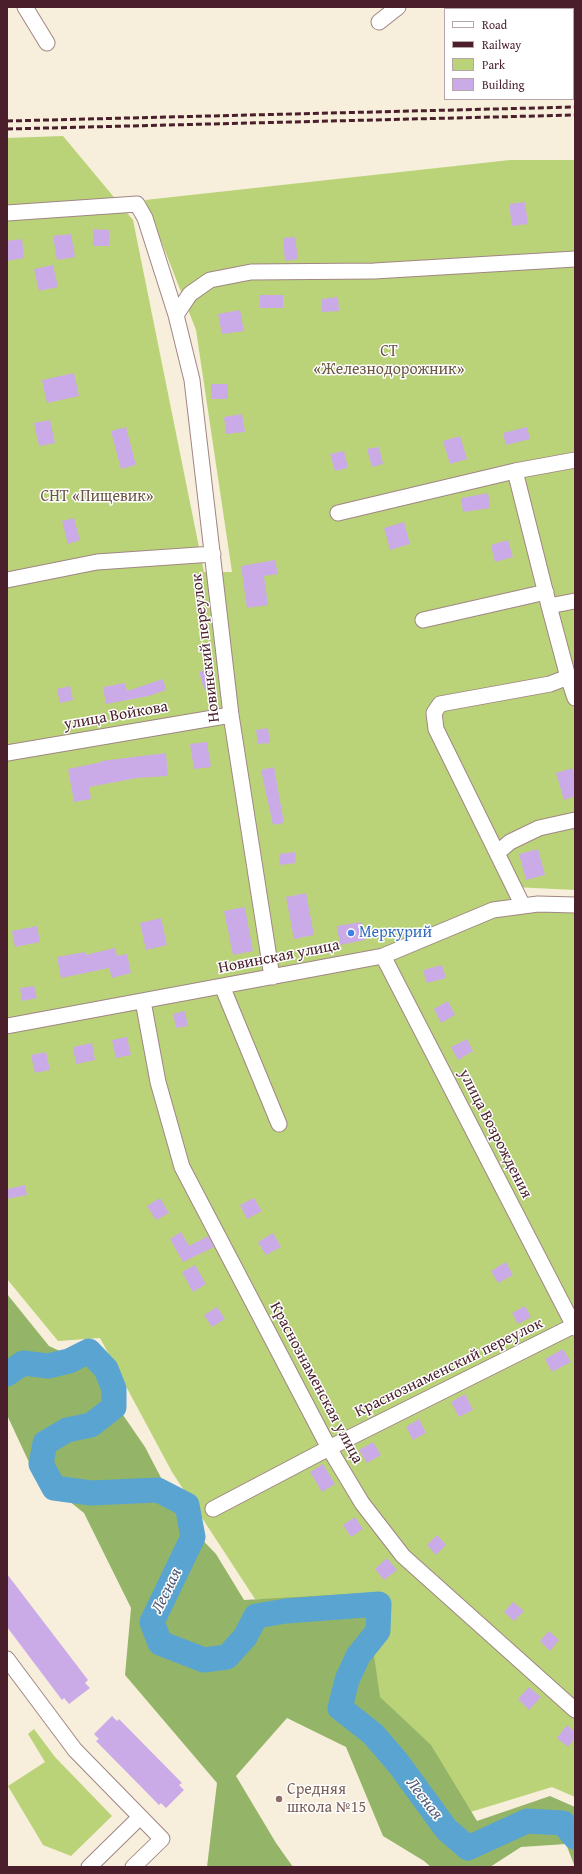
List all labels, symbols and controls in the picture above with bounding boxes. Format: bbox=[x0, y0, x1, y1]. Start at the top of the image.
legend bbox=[444, 8, 574, 100]
text: Road bbox=[482, 16, 507, 33]
text: Railway bbox=[482, 36, 521, 53]
text: Park bbox=[482, 56, 505, 73]
text: Building bbox=[482, 76, 525, 93]
park label: СТ «Железнодорожник» bbox=[314, 342, 464, 380]
park label: СНТ «Пищевик» bbox=[40, 487, 154, 507]
street label: Новинский переулок bbox=[187, 573, 225, 723]
street label: улица Войкова bbox=[62, 697, 170, 735]
place label: Меркурий bbox=[359, 923, 432, 943]
marker: Меркурий bbox=[346, 928, 356, 938]
street label: Новинская улица bbox=[217, 936, 341, 978]
street label: улица Возрождения bbox=[454, 1066, 536, 1202]
street label: Краснознаменская улица bbox=[265, 1299, 367, 1467]
street label: Краснознаменский переулок bbox=[352, 1314, 546, 1422]
water label: Лесная bbox=[147, 1565, 187, 1617]
water label: Лесная bbox=[401, 1774, 447, 1824]
place label: Средняя школа №15 bbox=[287, 1780, 366, 1818]
marker: Средняя школа №15 bbox=[274, 1794, 284, 1804]

